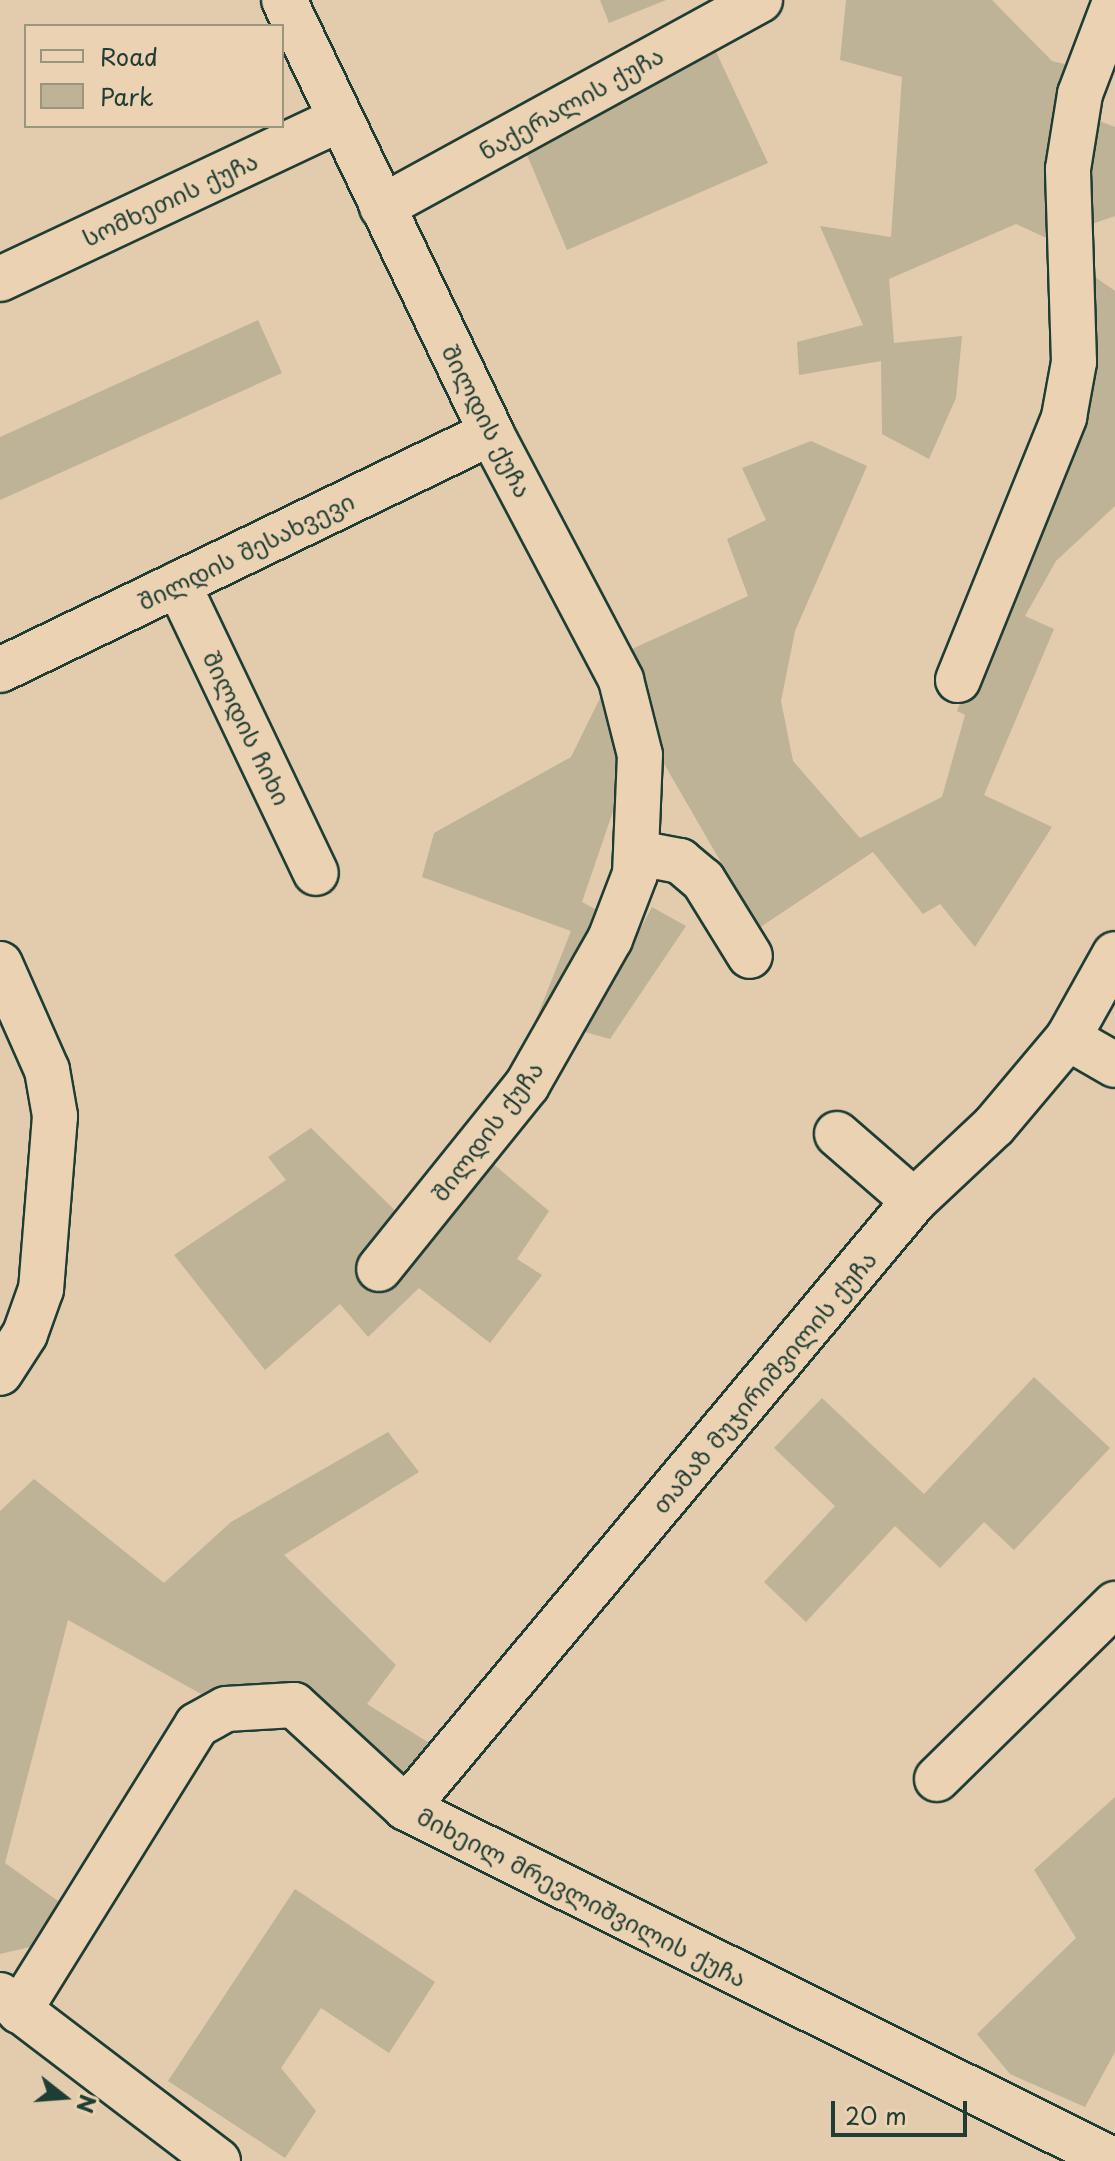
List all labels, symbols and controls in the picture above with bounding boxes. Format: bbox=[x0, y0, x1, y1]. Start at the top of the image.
legend bbox=[24, 24, 284, 128]
text: Road bbox=[100, 38, 158, 74]
street label: ნაქერალის ქუჩა bbox=[474, 40, 668, 166]
text: Park bbox=[100, 78, 154, 114]
street label: სომხეთის ქუჩა bbox=[78, 146, 262, 252]
street label: შილდის ქუჩა bbox=[436, 340, 538, 502]
street label: შილდის შესახვევი bbox=[133, 486, 359, 616]
street label: შილდის ჩიხი bbox=[197, 646, 297, 810]
street label: შილდის ქუჩა bbox=[425, 1055, 549, 1207]
street label: თამაზ მუჯირიშვილის ქუჩა bbox=[646, 1245, 882, 1519]
street label: მიხეილ მრევლიშვილის ქუჩა bbox=[413, 1801, 751, 1993]
north arrow bbox=[24, 2057, 104, 2137]
scale bar bbox=[835, 2085, 971, 2135]
text: N bbox=[69, 2091, 106, 2117]
text: 20 m bbox=[845, 2097, 907, 2133]

